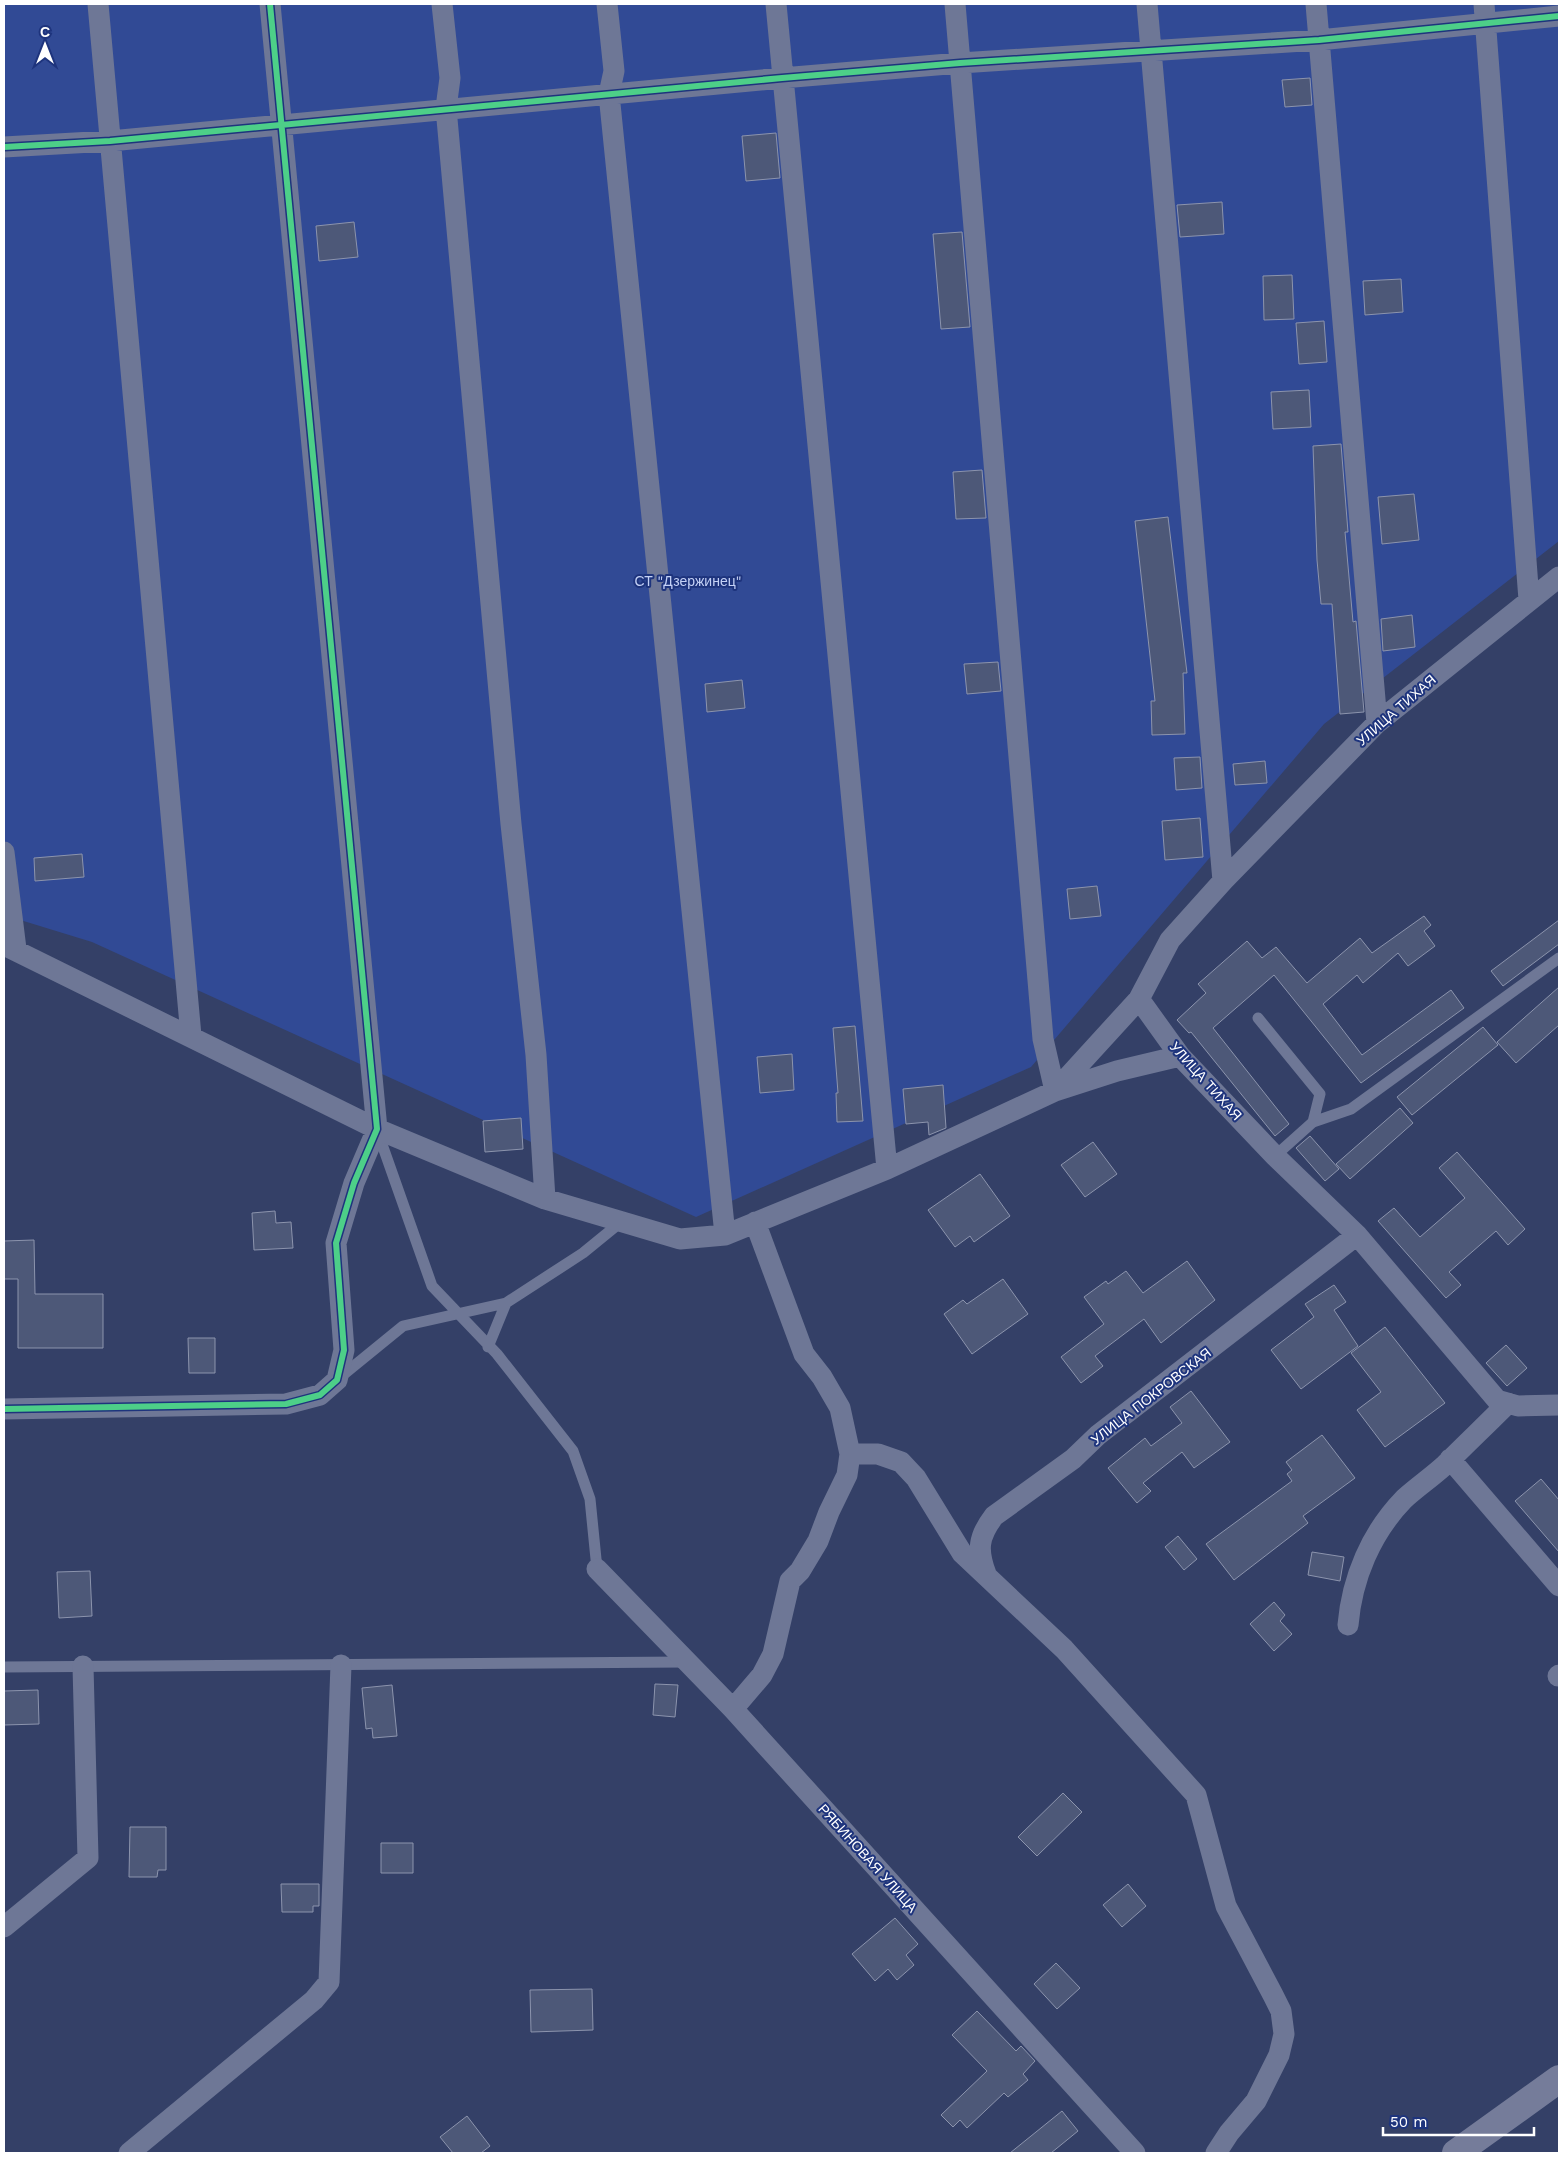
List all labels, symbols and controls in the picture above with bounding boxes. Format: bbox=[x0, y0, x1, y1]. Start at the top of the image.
north arrow bbox=[20, 20, 70, 70]
text: С bbox=[40, 24, 50, 40]
park label: СТ "Дзержинец" bbox=[635, 573, 741, 589]
street label: УЛИЦА ТИХАЯ bbox=[1353, 671, 1439, 749]
street label: УЛИЦА ТИХАЯ bbox=[1167, 1039, 1245, 1123]
street label: УЛИЦА ПОКРОВСКАЯ bbox=[1088, 1344, 1214, 1448]
street label: РЯБИНОВАЯ УЛИЦА bbox=[815, 1801, 921, 1916]
scale bar bbox=[1383, 2104, 1534, 2136]
text: 50 m bbox=[1390, 2113, 1427, 2131]

